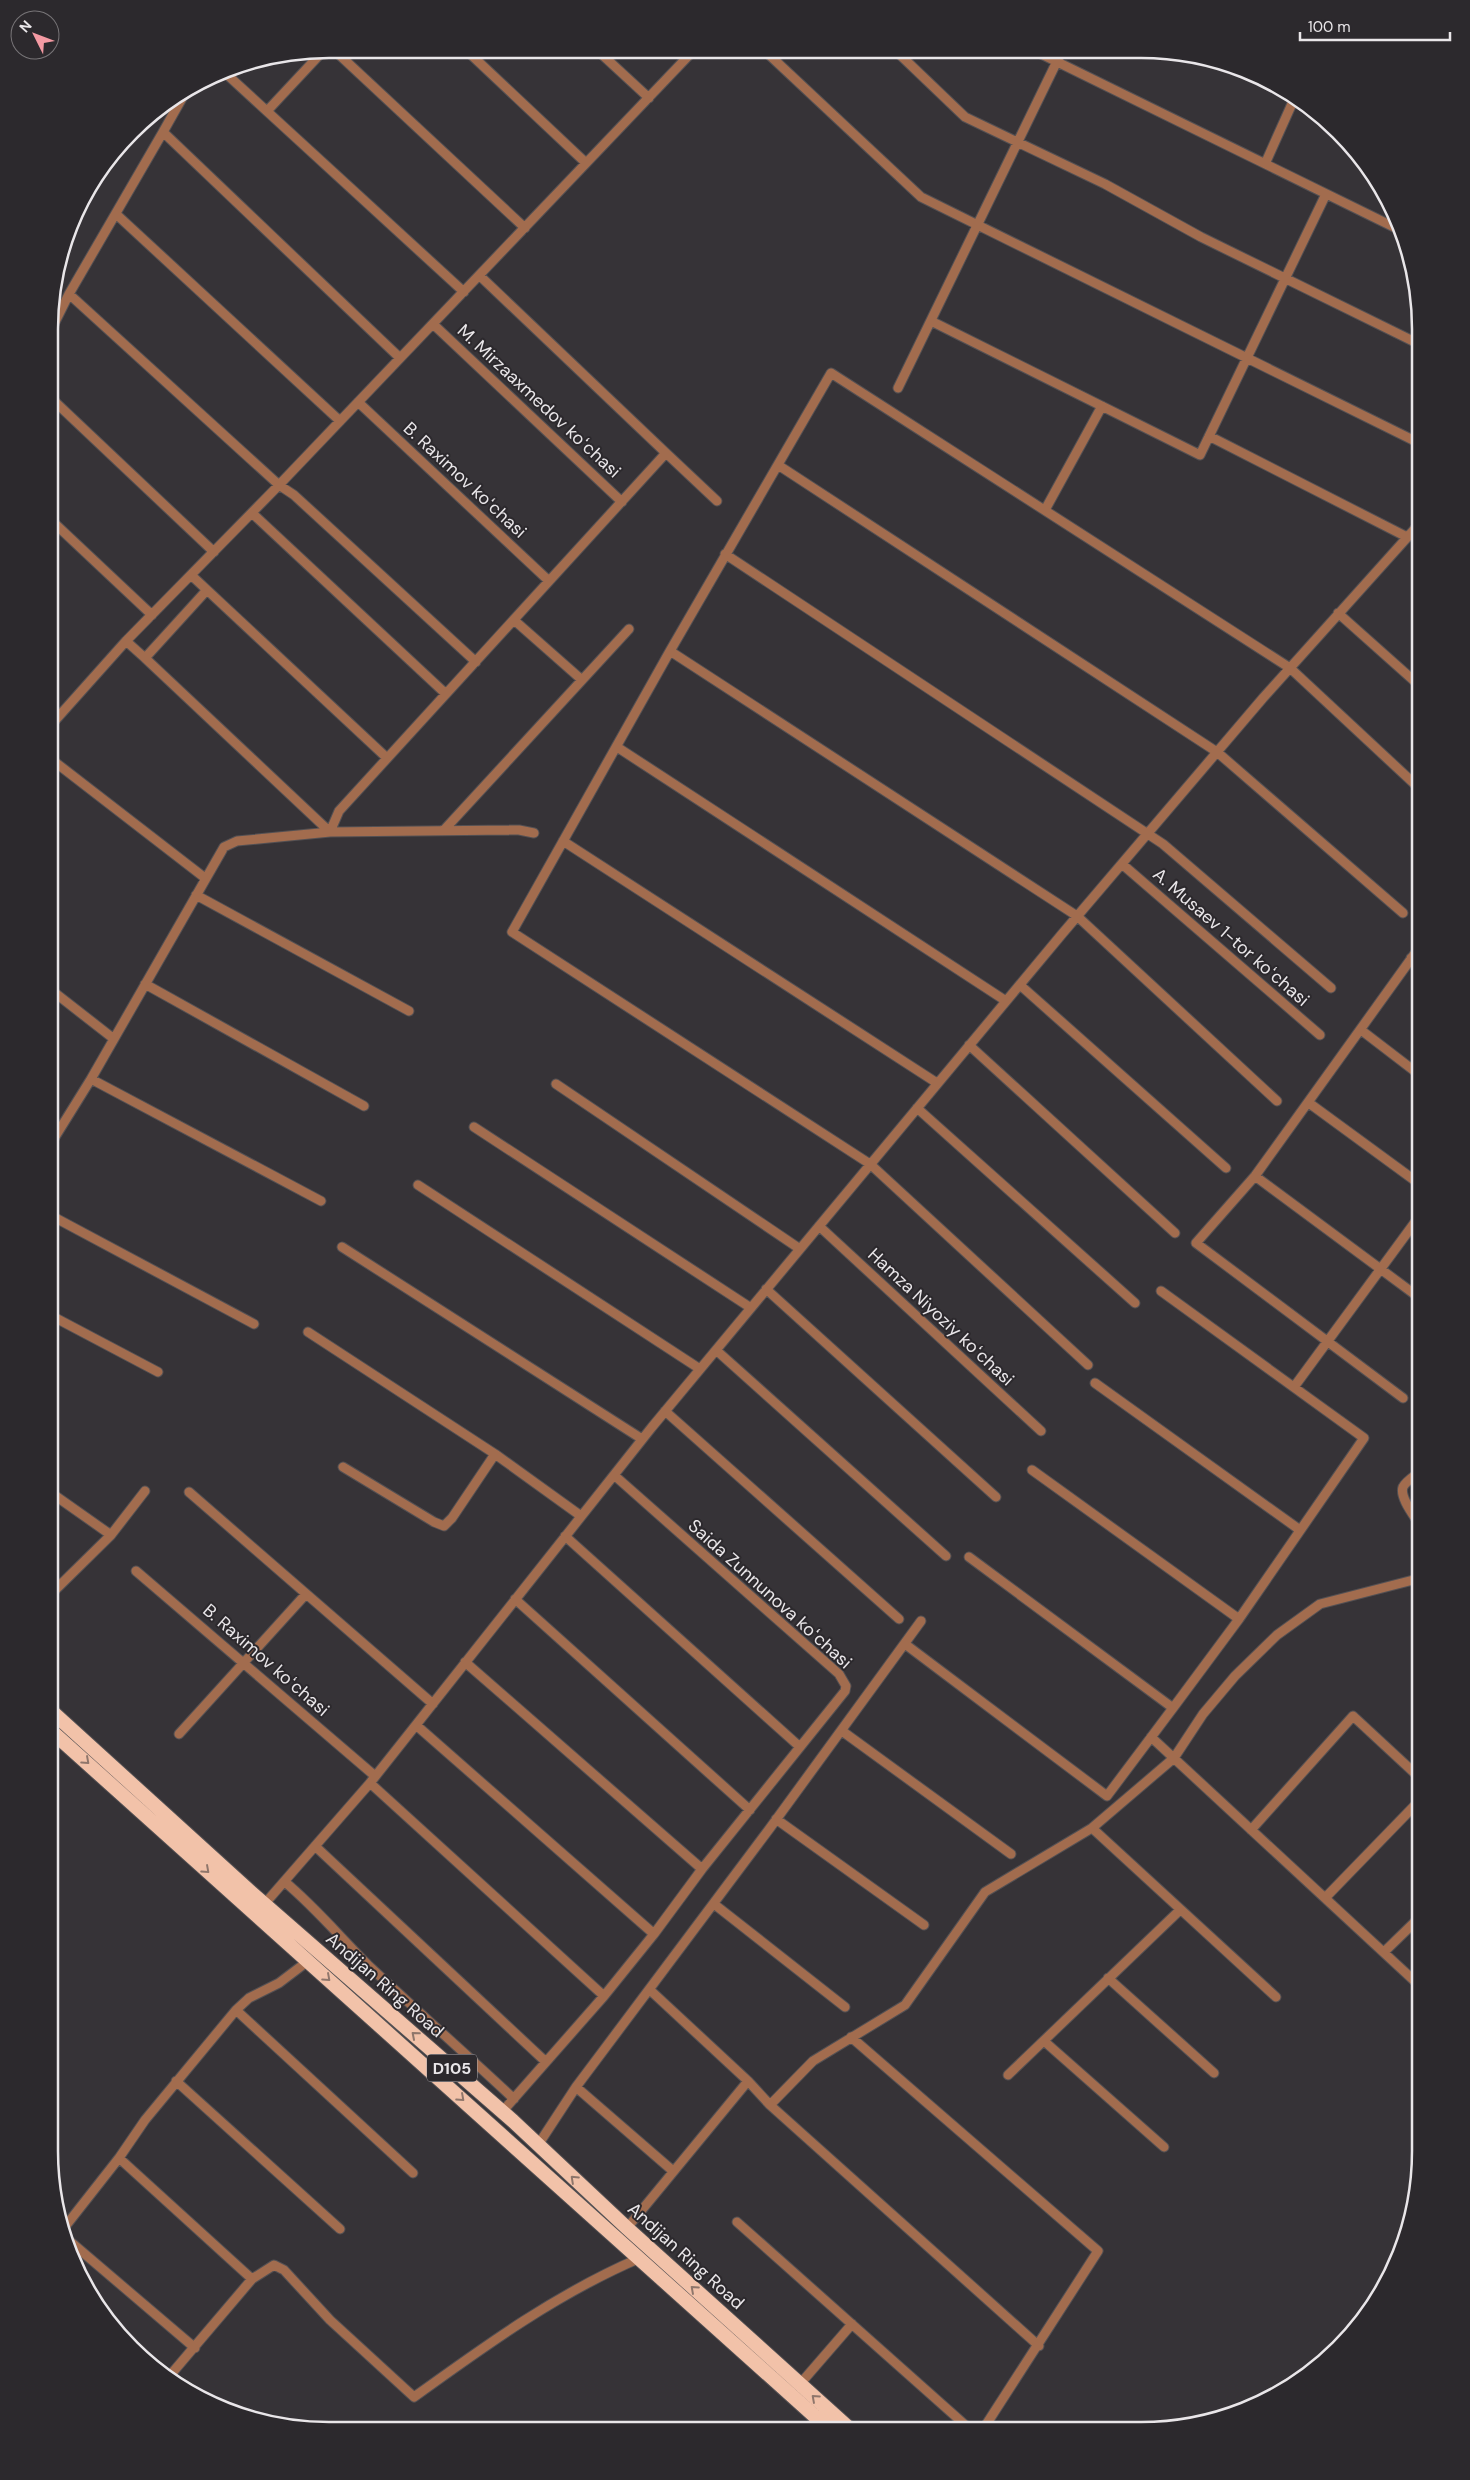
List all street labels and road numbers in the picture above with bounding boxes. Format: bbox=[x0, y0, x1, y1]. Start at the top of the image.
street label: M. Mirzaaxmedov koʻchasi bbox=[452, 319, 626, 483]
street label: B. Raximov koʻchasi bbox=[398, 417, 532, 543]
street label: A. Musaev 1-tor koʻchasi bbox=[1148, 862, 1314, 1012]
street label: Hamza Niyoziy koʻchasi bbox=[863, 1243, 1019, 1391]
street label: Saida Zunnunova koʻchasi bbox=[683, 1514, 857, 1674]
street label: B. Raximov koʻchasi bbox=[198, 1598, 334, 1722]
street label: Andijan Ring Road bbox=[321, 1927, 449, 2043]
road number: D105 bbox=[427, 2054, 477, 2082]
street label: Andijan Ring Road bbox=[623, 2197, 749, 2315]

